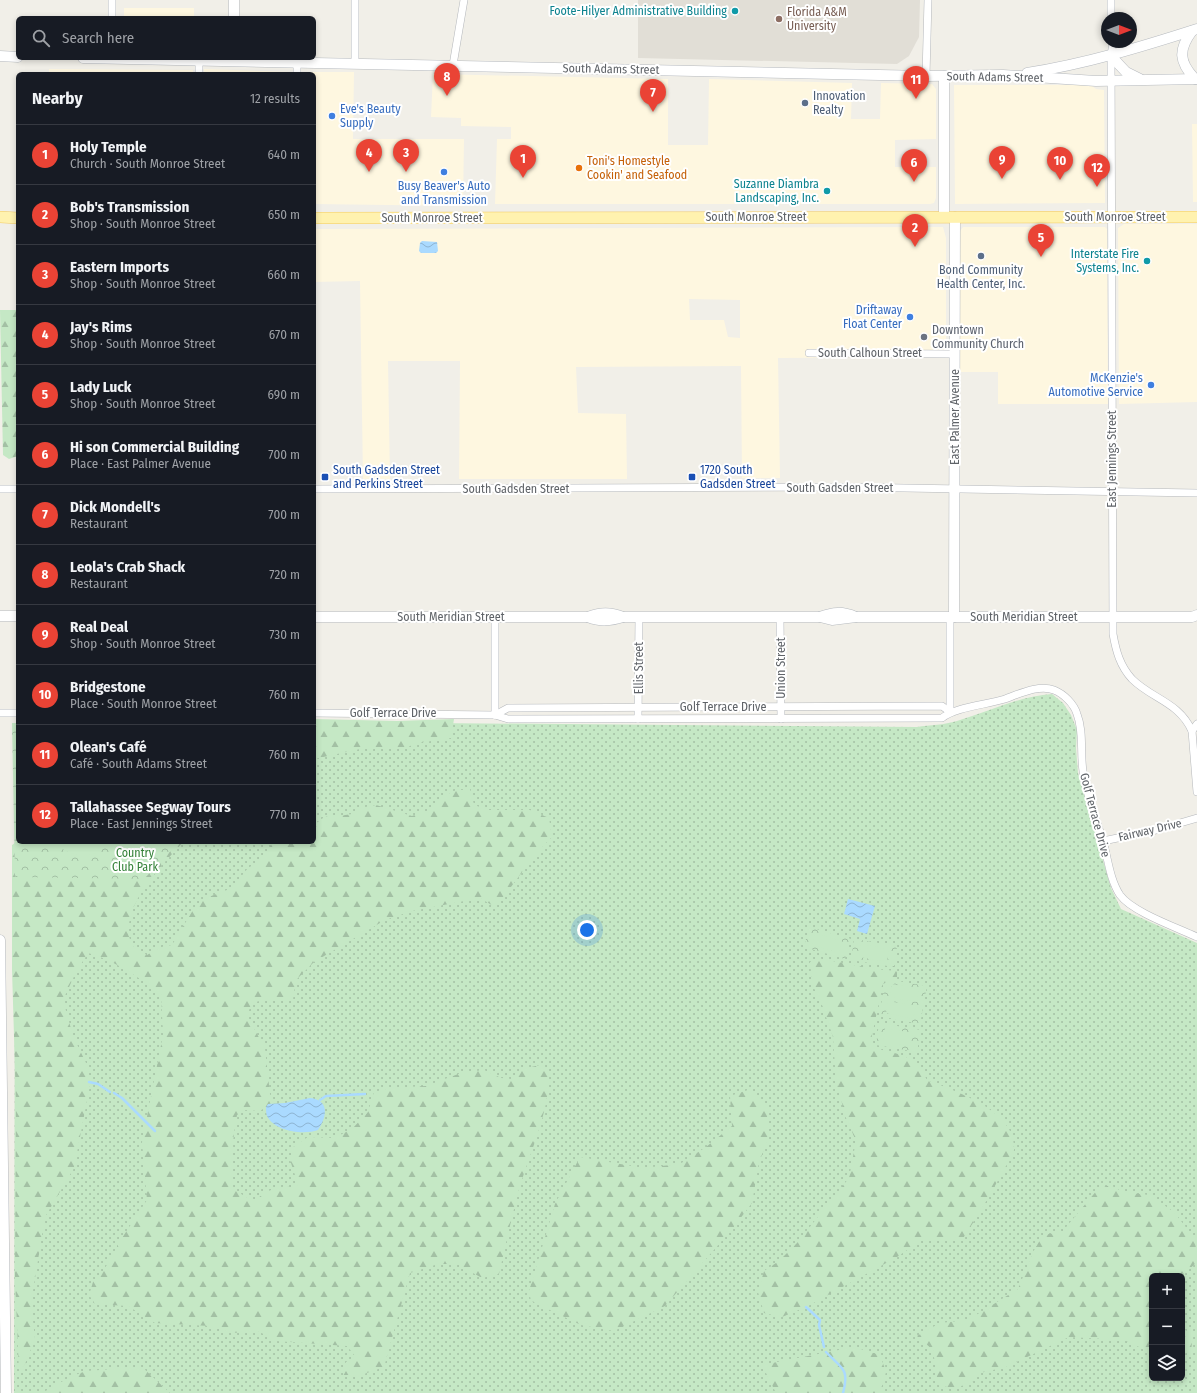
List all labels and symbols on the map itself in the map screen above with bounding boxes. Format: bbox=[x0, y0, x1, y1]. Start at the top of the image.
place label: Foote-Hilyer Administrative Building bbox=[549, 4, 727, 18]
place label: Florida A&M University bbox=[787, 5, 847, 33]
marker: Foote-Hilyer Administrative Building bbox=[730, 6, 740, 16]
north arrow bbox=[1101, 12, 1137, 48]
marker: Florida A&M University bbox=[774, 14, 784, 24]
street label: South Adams Street bbox=[562, 61, 660, 77]
pin: 8 bbox=[434, 63, 460, 96]
pin: 11 bbox=[903, 66, 929, 99]
street label: South Adams Street bbox=[946, 69, 1044, 85]
pin: 7 bbox=[640, 79, 666, 112]
place label: Innovation Realty bbox=[813, 89, 866, 117]
marker: Innovation Realty bbox=[800, 98, 810, 108]
place label: Eve's Beauty Supply bbox=[340, 102, 401, 130]
marker: Eve's Beauty Supply bbox=[327, 111, 337, 121]
pin: 4 bbox=[356, 139, 382, 172]
pin: 3 bbox=[393, 139, 419, 172]
pin: 1 bbox=[510, 145, 536, 178]
pin: 9 bbox=[989, 146, 1015, 179]
pin: 10 bbox=[1047, 147, 1073, 180]
pin: 6 bbox=[901, 149, 927, 182]
place label: Toni's Homestyle Cookin' and Seafood bbox=[587, 154, 687, 182]
pin: 12 bbox=[1084, 154, 1110, 187]
marker: Toni's Homestyle Cookin' and Seafood bbox=[574, 163, 584, 173]
marker: Busy Beaver's Auto and Transmission bbox=[439, 167, 449, 177]
place label: Suzanne Diambra Landscaping, Inc. bbox=[734, 177, 819, 205]
place label: Busy Beaver's Auto and Transmission bbox=[398, 179, 490, 207]
marker: Suzanne Diambra Landscaping, Inc. bbox=[822, 186, 832, 196]
street label: South Monroe Street bbox=[705, 210, 807, 224]
street label: South Monroe Street bbox=[1064, 210, 1166, 224]
street label: South Monroe Street bbox=[381, 211, 483, 225]
pin: 2 bbox=[902, 214, 928, 247]
pin: 5 bbox=[1028, 224, 1054, 257]
place label: Interstate Fire Systems, Inc. bbox=[1071, 247, 1139, 275]
marker: Bond Community Health Center, Inc. bbox=[976, 251, 986, 261]
marker: Interstate Fire Systems, Inc. bbox=[1142, 256, 1152, 266]
place label: Bond Community Health Center, Inc. bbox=[937, 263, 1026, 291]
place label: Driftaway Float Center bbox=[843, 303, 903, 331]
marker: Driftaway Float Center bbox=[905, 312, 915, 322]
place label: Downtown Community Church bbox=[932, 323, 1024, 351]
marker: Downtown Community Church bbox=[919, 332, 929, 342]
street label: South Calhoun Street bbox=[818, 346, 922, 360]
street label: East Palmer Avenue bbox=[948, 369, 962, 465]
place label: McKenzie's Automotive Service bbox=[1049, 371, 1143, 399]
marker: McKenzie's Automotive Service bbox=[1146, 380, 1156, 390]
street label: East Jennings Street bbox=[1105, 410, 1119, 508]
place label: South Gadsden Street and Perkins Street bbox=[333, 463, 440, 491]
place label: 1720 South Gadsden Street bbox=[700, 463, 775, 491]
marker: South Gadsden Street and Perkins Street bbox=[320, 472, 330, 482]
marker: 1720 South Gadsden Street bbox=[687, 472, 697, 482]
street label: South Gadsden Street bbox=[787, 481, 894, 495]
street label: South Gadsden Street bbox=[463, 482, 570, 496]
street label: South Meridian Street bbox=[397, 610, 505, 624]
street label: South Meridian Street bbox=[970, 610, 1078, 624]
street label: Union Street bbox=[774, 637, 788, 699]
street label: Ellis Street bbox=[632, 642, 646, 694]
street label: Golf Terrace Drive bbox=[680, 700, 766, 714]
street label: Golf Terrace Drive bbox=[350, 706, 436, 720]
street label: Golf Terrace Drive bbox=[1077, 771, 1113, 859]
street label: Fairway Drive bbox=[1117, 816, 1183, 844]
park label: Country Club Park bbox=[112, 846, 158, 874]
your location bbox=[577, 920, 597, 940]

